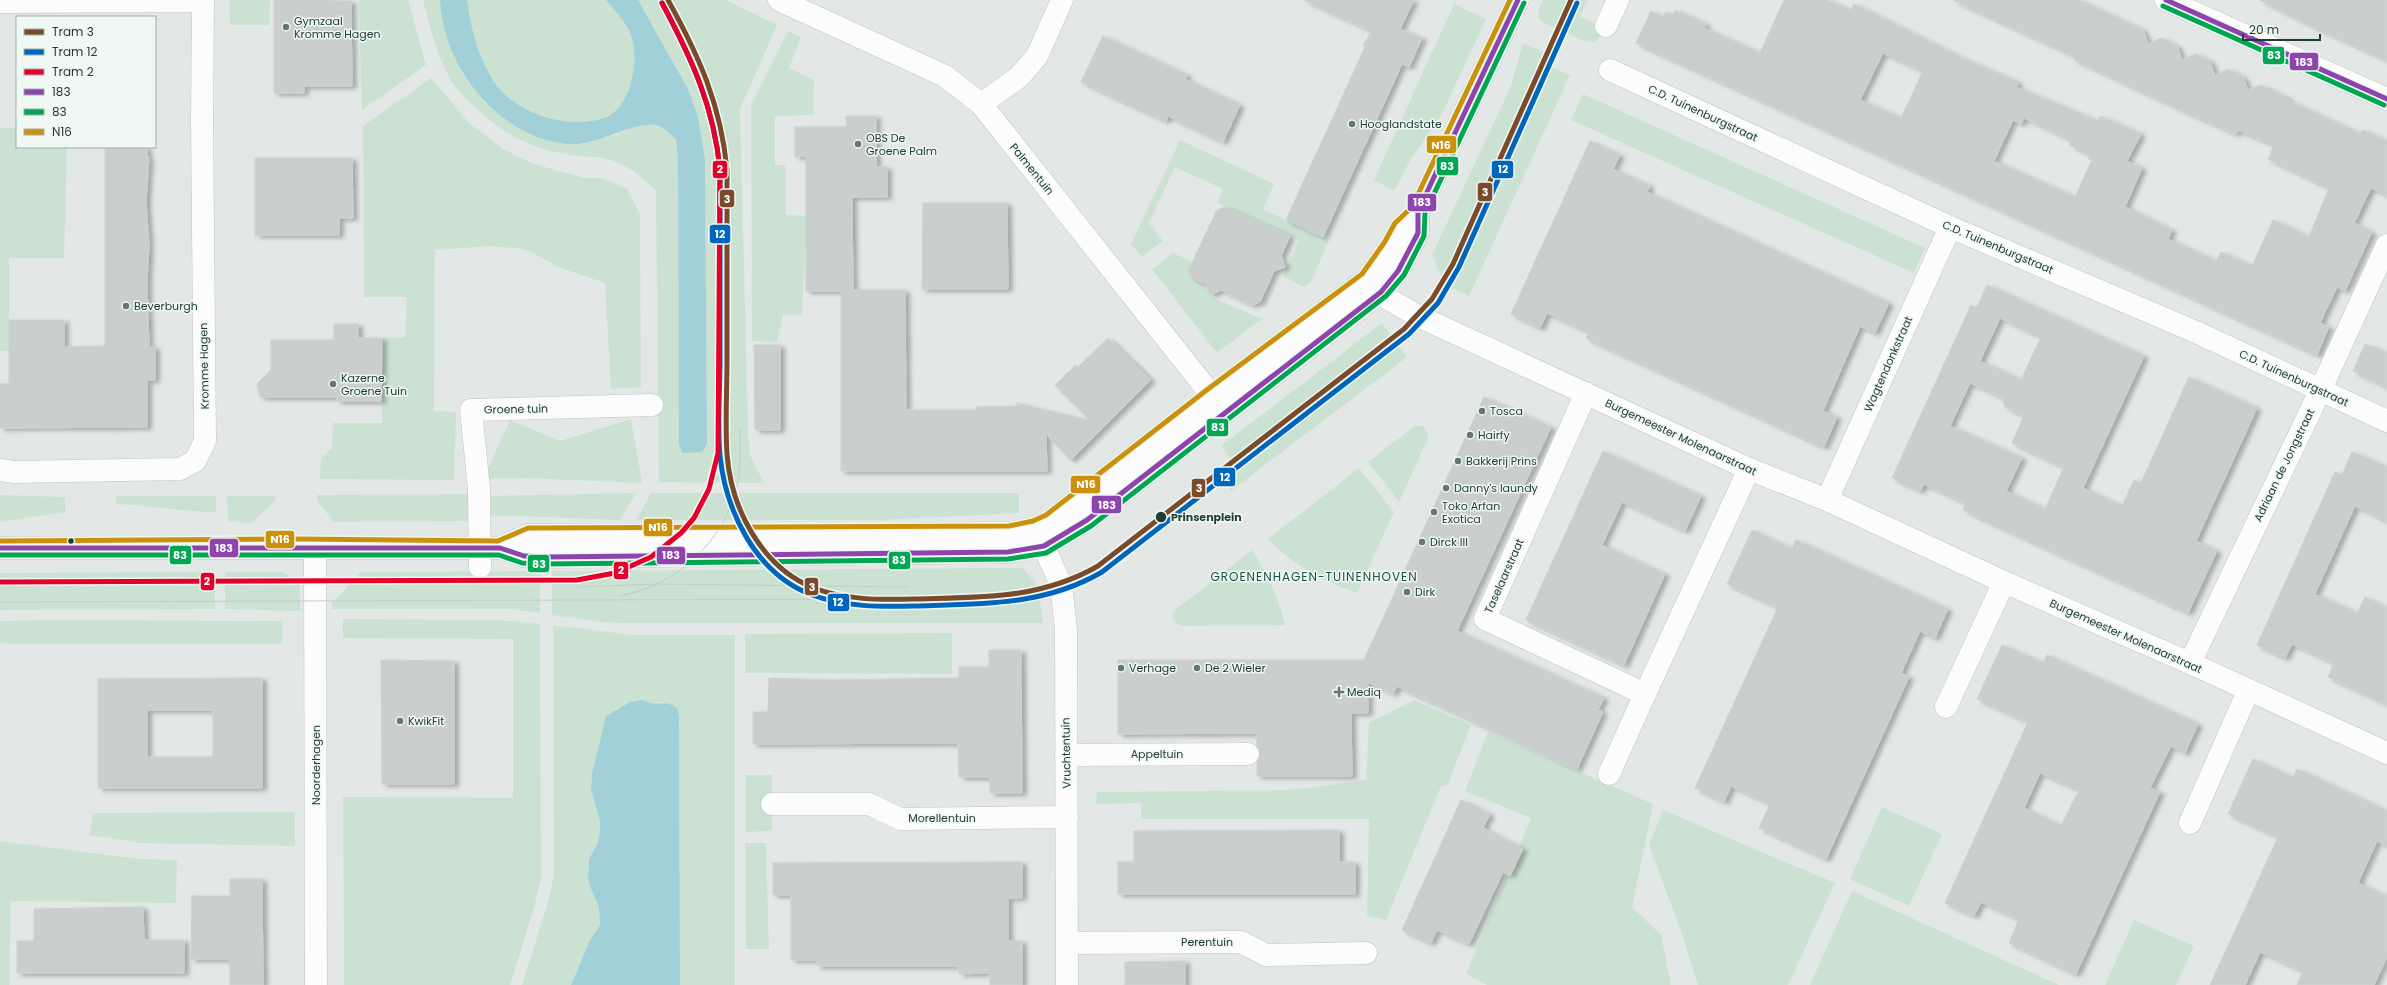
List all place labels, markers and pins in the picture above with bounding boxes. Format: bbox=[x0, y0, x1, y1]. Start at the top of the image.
place label: Gymzaal Kromme Hagen bbox=[294, 13, 381, 42]
marker: Gymzaal Kromme Hagen bbox=[281, 22, 291, 32]
place label: Hooglandstate bbox=[1360, 116, 1442, 132]
marker: Hooglandstate bbox=[1347, 119, 1357, 129]
place label: OBS De Groene Palm bbox=[866, 130, 937, 159]
marker: OBS De Groene Palm bbox=[853, 139, 863, 149]
place label: Beverburgh bbox=[134, 298, 198, 314]
marker: Beverburgh bbox=[121, 301, 131, 311]
place label: Kazerne Groene Tuin bbox=[341, 370, 407, 399]
marker: Kazerne Groene Tuin bbox=[328, 379, 338, 389]
place label: Tosca bbox=[1490, 403, 1523, 419]
marker: Tosca bbox=[1477, 406, 1487, 416]
place label: Hairfy bbox=[1478, 427, 1510, 443]
marker: Hairfy bbox=[1465, 430, 1475, 440]
place label: Bakkerij Prins bbox=[1466, 453, 1537, 469]
marker: Bakkerij Prins bbox=[1453, 456, 1463, 466]
place label: Danny's laundy bbox=[1454, 480, 1539, 496]
marker: Danny's laundy bbox=[1441, 483, 1451, 493]
place label: Toko Arfan Exotica bbox=[1442, 498, 1500, 527]
marker: Toko Arfan Exotica bbox=[1429, 507, 1439, 517]
place label: Prinsenplein bbox=[1171, 509, 1242, 525]
marker: Prinsenplein bbox=[1154, 510, 1168, 524]
place label: Dirck III bbox=[1430, 534, 1468, 550]
unlabelled marker bbox=[66, 536, 76, 546]
marker: Dirck III bbox=[1417, 537, 1427, 547]
place label: Dirk bbox=[1415, 584, 1436, 600]
marker: Dirk bbox=[1402, 587, 1412, 597]
place label: Verhage bbox=[1129, 660, 1176, 676]
place label: De 2 Wieler bbox=[1205, 660, 1266, 676]
marker: Verhage bbox=[1116, 663, 1126, 673]
marker: De 2 Wieler bbox=[1192, 663, 1202, 673]
place label: Mediq bbox=[1347, 684, 1381, 700]
marker: Mediq bbox=[1334, 687, 1344, 697]
place label: KwikFit bbox=[408, 713, 444, 729]
marker: KwikFit bbox=[395, 716, 405, 726]

